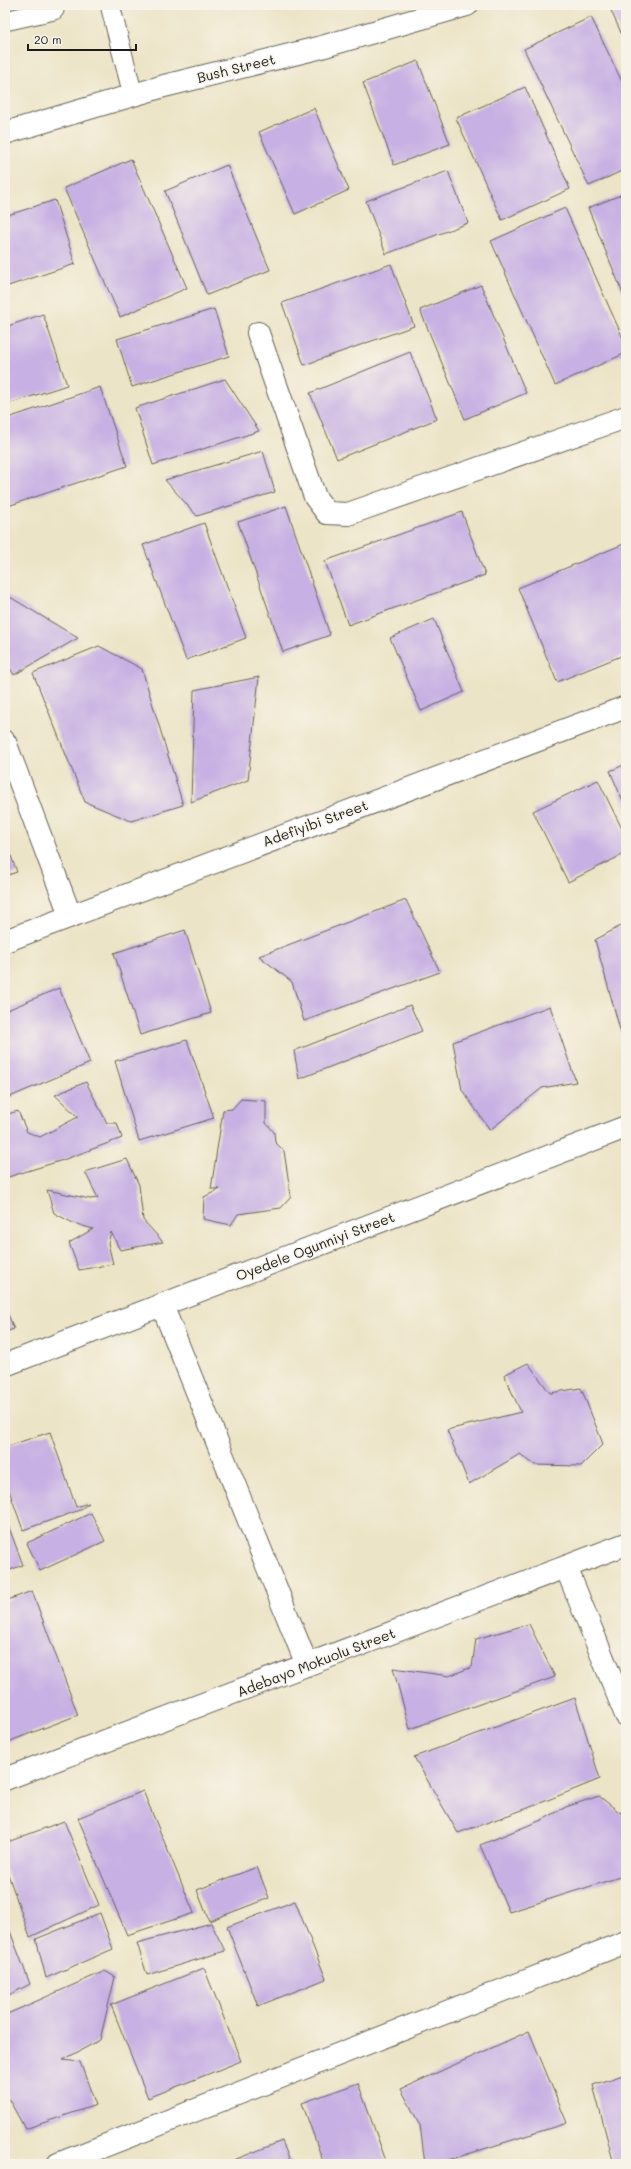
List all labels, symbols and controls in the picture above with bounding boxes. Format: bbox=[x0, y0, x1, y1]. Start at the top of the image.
scale bar bbox=[28, 26, 136, 52]
text: 20 m bbox=[34, 31, 62, 47]
street label: Bush Street bbox=[195, 49, 277, 87]
street label: Adefiyibi Street bbox=[260, 795, 370, 851]
street label: Oyedele Ogunniyi Street bbox=[233, 1207, 397, 1285]
street label: Adebayo Mokuolu Street bbox=[234, 1623, 398, 1701]

